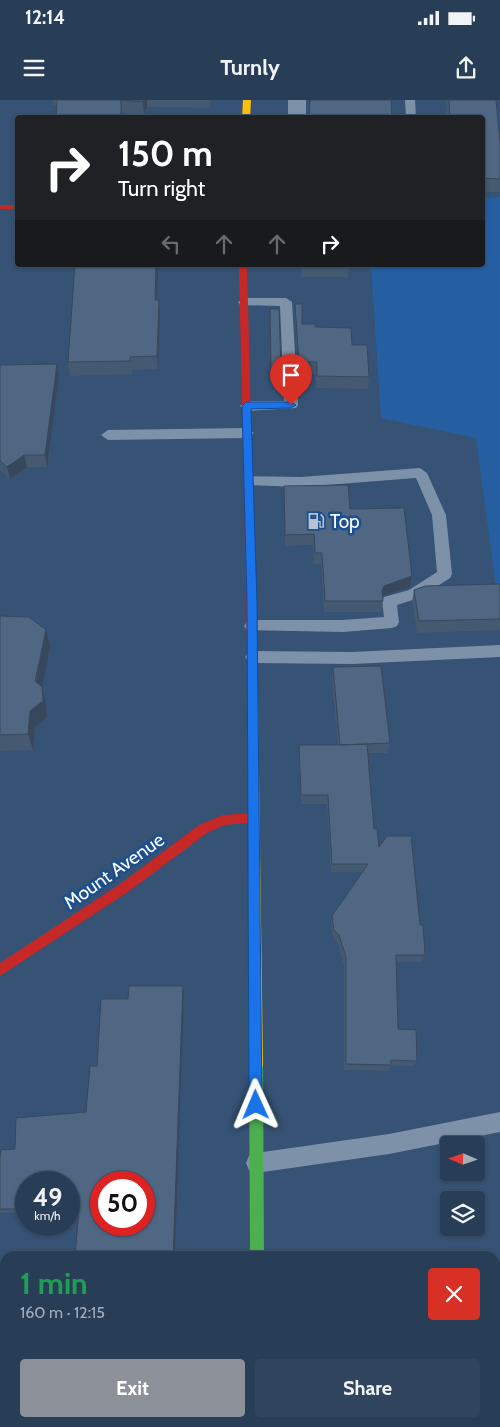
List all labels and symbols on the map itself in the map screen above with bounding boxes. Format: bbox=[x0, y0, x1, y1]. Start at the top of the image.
pin bbox=[270, 354, 312, 405]
place label: Top bbox=[330, 510, 360, 533]
fuel station icon: Top bbox=[306, 511, 326, 531]
street label: Mount Avenue bbox=[59, 828, 169, 914]
position arrow bbox=[229, 1078, 281, 1130]
north arrow bbox=[440, 1136, 485, 1181]
speed limit sign: 50 bbox=[90, 1171, 155, 1236]

